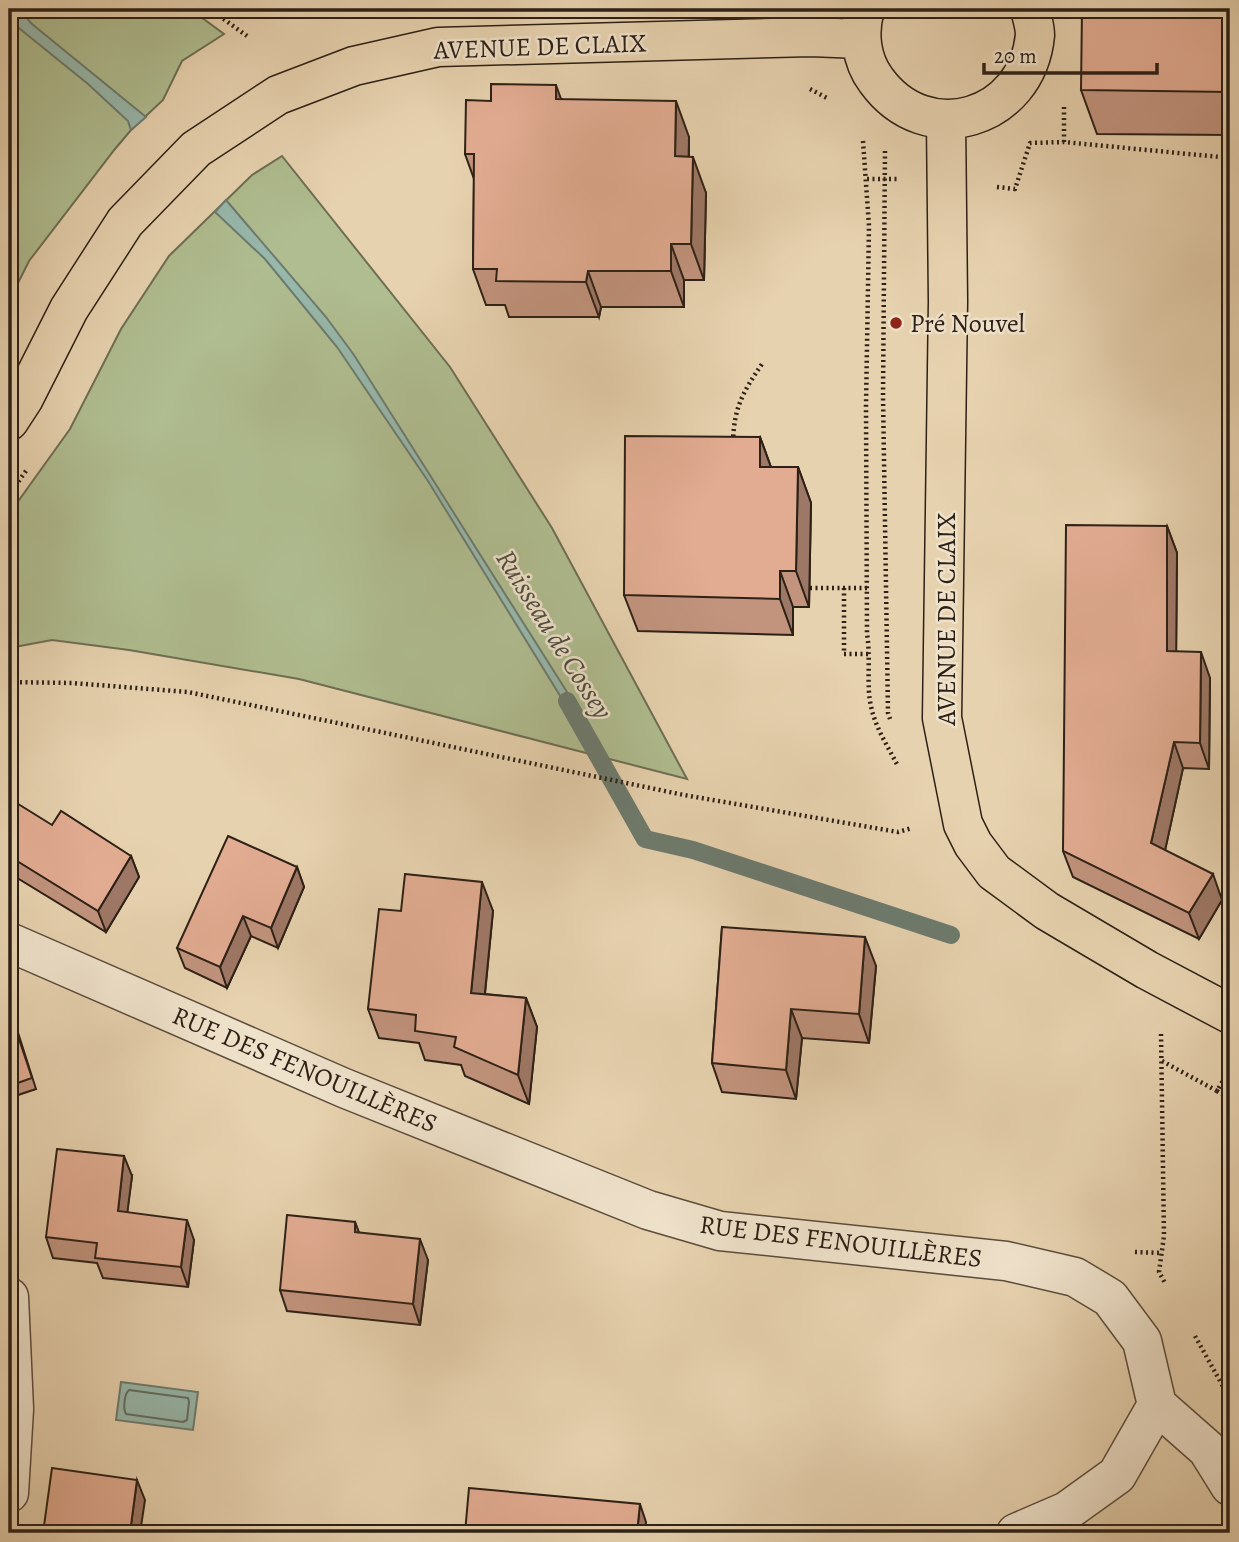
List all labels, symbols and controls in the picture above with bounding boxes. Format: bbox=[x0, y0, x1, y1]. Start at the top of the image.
street label: AVENUE DE CLAIX bbox=[432, 25, 647, 68]
scale bar bbox=[984, 32, 1157, 76]
text: 20 m bbox=[994, 42, 1037, 70]
place label: Pré Nouvel bbox=[910, 306, 1025, 341]
marker: Pré Nouvel bbox=[888, 315, 904, 331]
street label: AVENUE DE CLAIX bbox=[929, 513, 964, 726]
water label: Ruisseau de Cossey bbox=[487, 542, 622, 727]
street label: RUE DES FENOUILLÈRES bbox=[167, 998, 443, 1141]
street label: RUE DES FENOUILLÈRES bbox=[698, 1207, 984, 1276]

